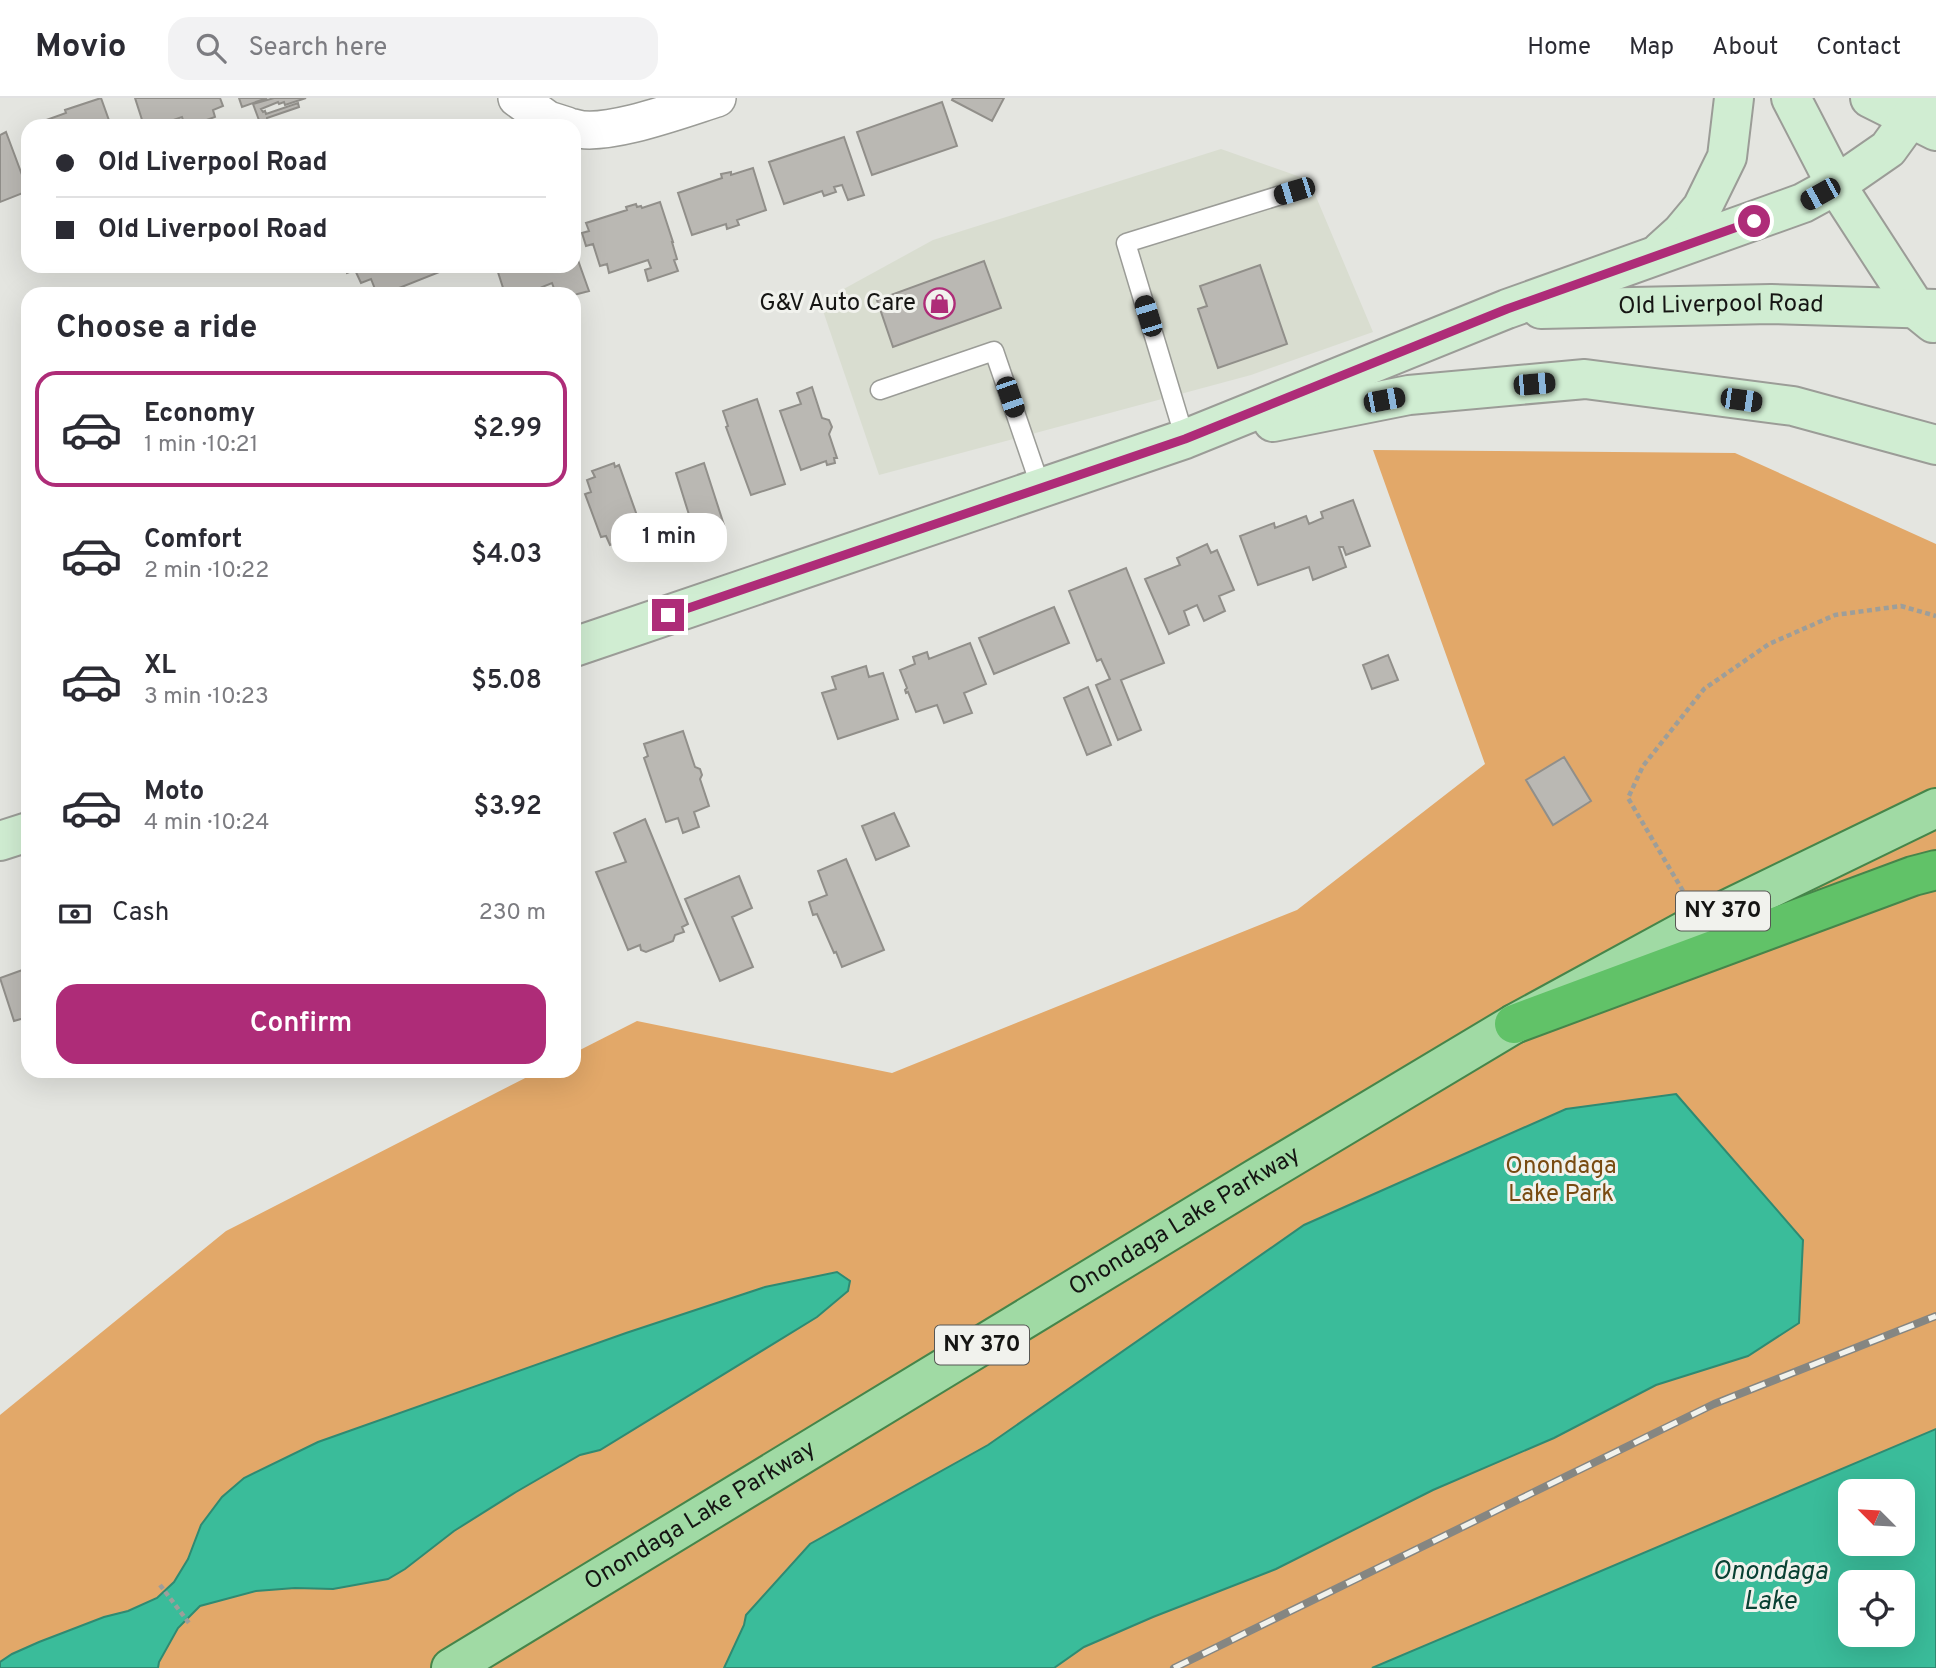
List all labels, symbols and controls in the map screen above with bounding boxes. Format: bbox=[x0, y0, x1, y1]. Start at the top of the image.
search box bbox=[168, 17, 658, 80]
text: Movio bbox=[35, 27, 126, 69]
icon: search bbox=[192, 29, 230, 67]
text: Search here bbox=[248, 32, 387, 65]
text: Home bbox=[1527, 33, 1591, 63]
text: Map bbox=[1629, 33, 1674, 63]
text: About bbox=[1712, 33, 1778, 63]
text: Contact bbox=[1816, 33, 1901, 63]
text: Old Liverpool Road bbox=[98, 147, 328, 180]
car bbox=[1271, 175, 1318, 207]
car bbox=[1797, 175, 1844, 213]
route start bbox=[1738, 205, 1770, 237]
text: Old Liverpool Road bbox=[98, 214, 328, 247]
shop icon: G&V Auto Care bbox=[922, 287, 956, 321]
place label: G&V Auto Care bbox=[759, 289, 916, 319]
street label: Old Liverpool Road bbox=[1618, 289, 1824, 322]
car bbox=[1132, 293, 1165, 339]
text: Choose a ride bbox=[56, 309, 257, 349]
car bbox=[1513, 372, 1556, 396]
car bbox=[994, 374, 1027, 420]
car bbox=[1362, 386, 1407, 414]
car bbox=[1719, 387, 1764, 413]
icon: car bbox=[60, 398, 123, 461]
text: Economy bbox=[144, 398, 255, 431]
text: $2.99 bbox=[473, 413, 542, 446]
text: 1 min · 10:21 bbox=[144, 431, 258, 460]
callout: 1 min bbox=[610, 514, 726, 562]
text: 1 min bbox=[642, 523, 696, 552]
icon: car bbox=[60, 524, 123, 587]
text: Comfort bbox=[144, 524, 242, 557]
text: $4.03 bbox=[471, 539, 542, 572]
text: 2 min · 10:22 bbox=[144, 557, 269, 586]
route end bbox=[652, 599, 684, 631]
icon: car bbox=[60, 650, 123, 713]
text: XL bbox=[144, 650, 176, 683]
text: $5.08 bbox=[471, 665, 542, 698]
text: 3 min · 10:23 bbox=[144, 683, 269, 712]
icon: car bbox=[60, 776, 123, 839]
text: Moto bbox=[144, 776, 204, 809]
text: $3.92 bbox=[473, 791, 542, 824]
text: 4 min · 10:24 bbox=[144, 809, 269, 838]
road number: NY 370 bbox=[1676, 891, 1770, 930]
icon: cash bbox=[56, 895, 94, 933]
text: Cash bbox=[112, 897, 169, 930]
text: 230 m bbox=[479, 899, 546, 928]
button: Confirm bbox=[56, 984, 546, 1064]
street label: Onondaga Lake Parkway bbox=[1064, 1140, 1306, 1303]
park label: Onondaga Lake Park bbox=[1505, 1152, 1617, 1210]
road number: NY 370 bbox=[935, 1326, 1029, 1364]
street label: Onondaga Lake Parkway bbox=[579, 1435, 822, 1598]
north arrow bbox=[1838, 1479, 1914, 1556]
map controls bbox=[1838, 1479, 1915, 1647]
water label: Onondaga Lake bbox=[1712, 1556, 1828, 1619]
button: locate bbox=[1838, 1570, 1915, 1647]

